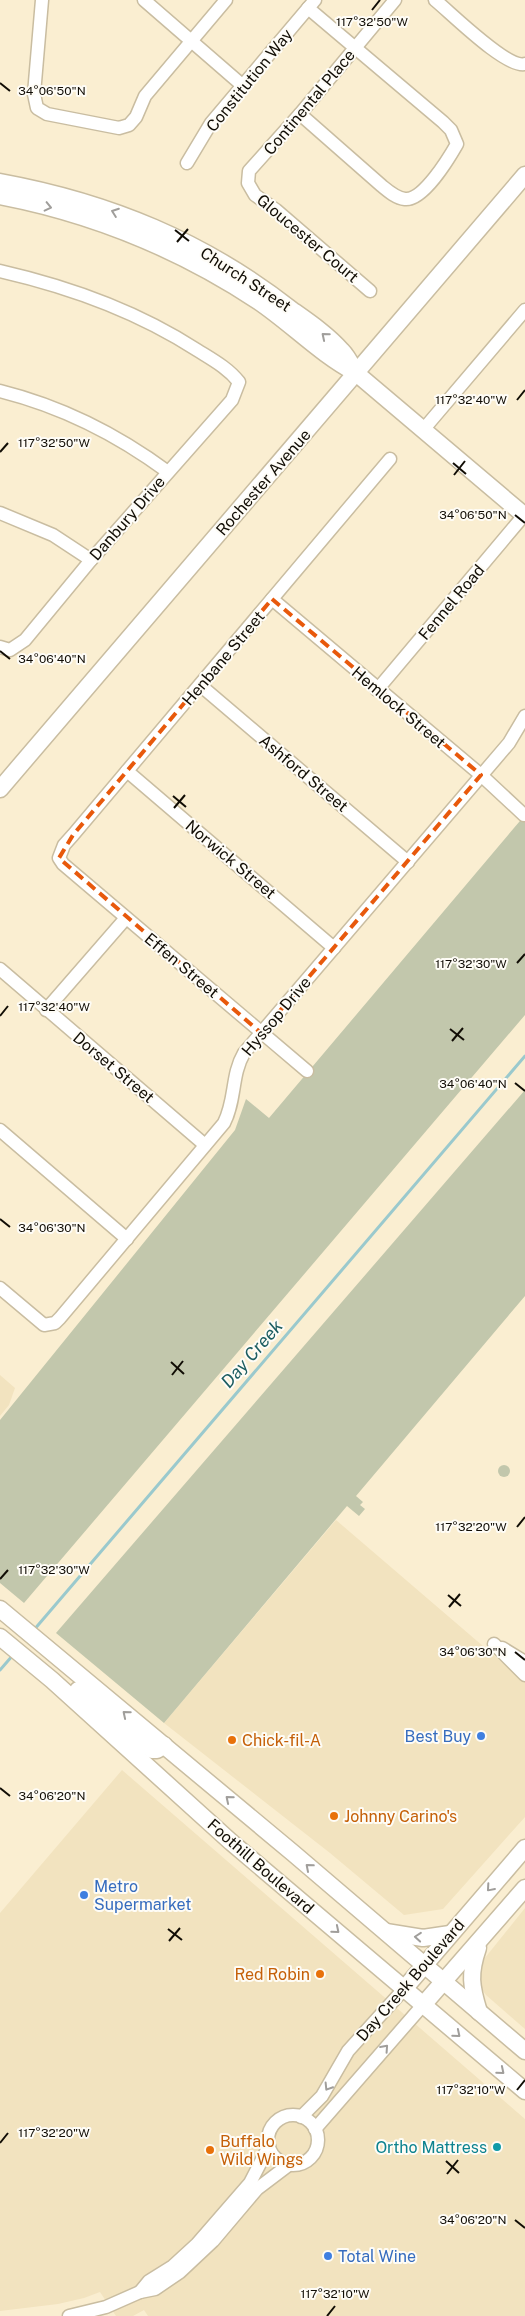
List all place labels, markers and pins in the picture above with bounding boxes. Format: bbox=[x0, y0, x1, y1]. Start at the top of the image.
place label: Best Buy bbox=[405, 1727, 471, 1746]
marker: Best Buy bbox=[475, 1730, 487, 1742]
place label: Chick-fil-A bbox=[242, 1731, 321, 1750]
marker: Chick-fil-A bbox=[226, 1734, 238, 1746]
place label: Johnny Carino's bbox=[344, 1807, 457, 1826]
marker: Johnny Carino's bbox=[328, 1810, 340, 1822]
place label: Metro Supermarket bbox=[94, 1877, 191, 1914]
marker: Metro Supermarket bbox=[78, 1889, 90, 1901]
place label: Red Robin bbox=[235, 1965, 310, 1984]
marker: Red Robin bbox=[314, 1968, 326, 1980]
place label: Buffalo Wild Wings bbox=[220, 2132, 303, 2169]
place label: Ortho Mattress bbox=[375, 2138, 487, 2157]
marker: Ortho Mattress bbox=[491, 2141, 503, 2153]
marker: Buffalo Wild Wings bbox=[204, 2144, 216, 2156]
place label: Total Wine bbox=[338, 2247, 416, 2266]
marker: Total Wine bbox=[322, 2250, 334, 2262]

